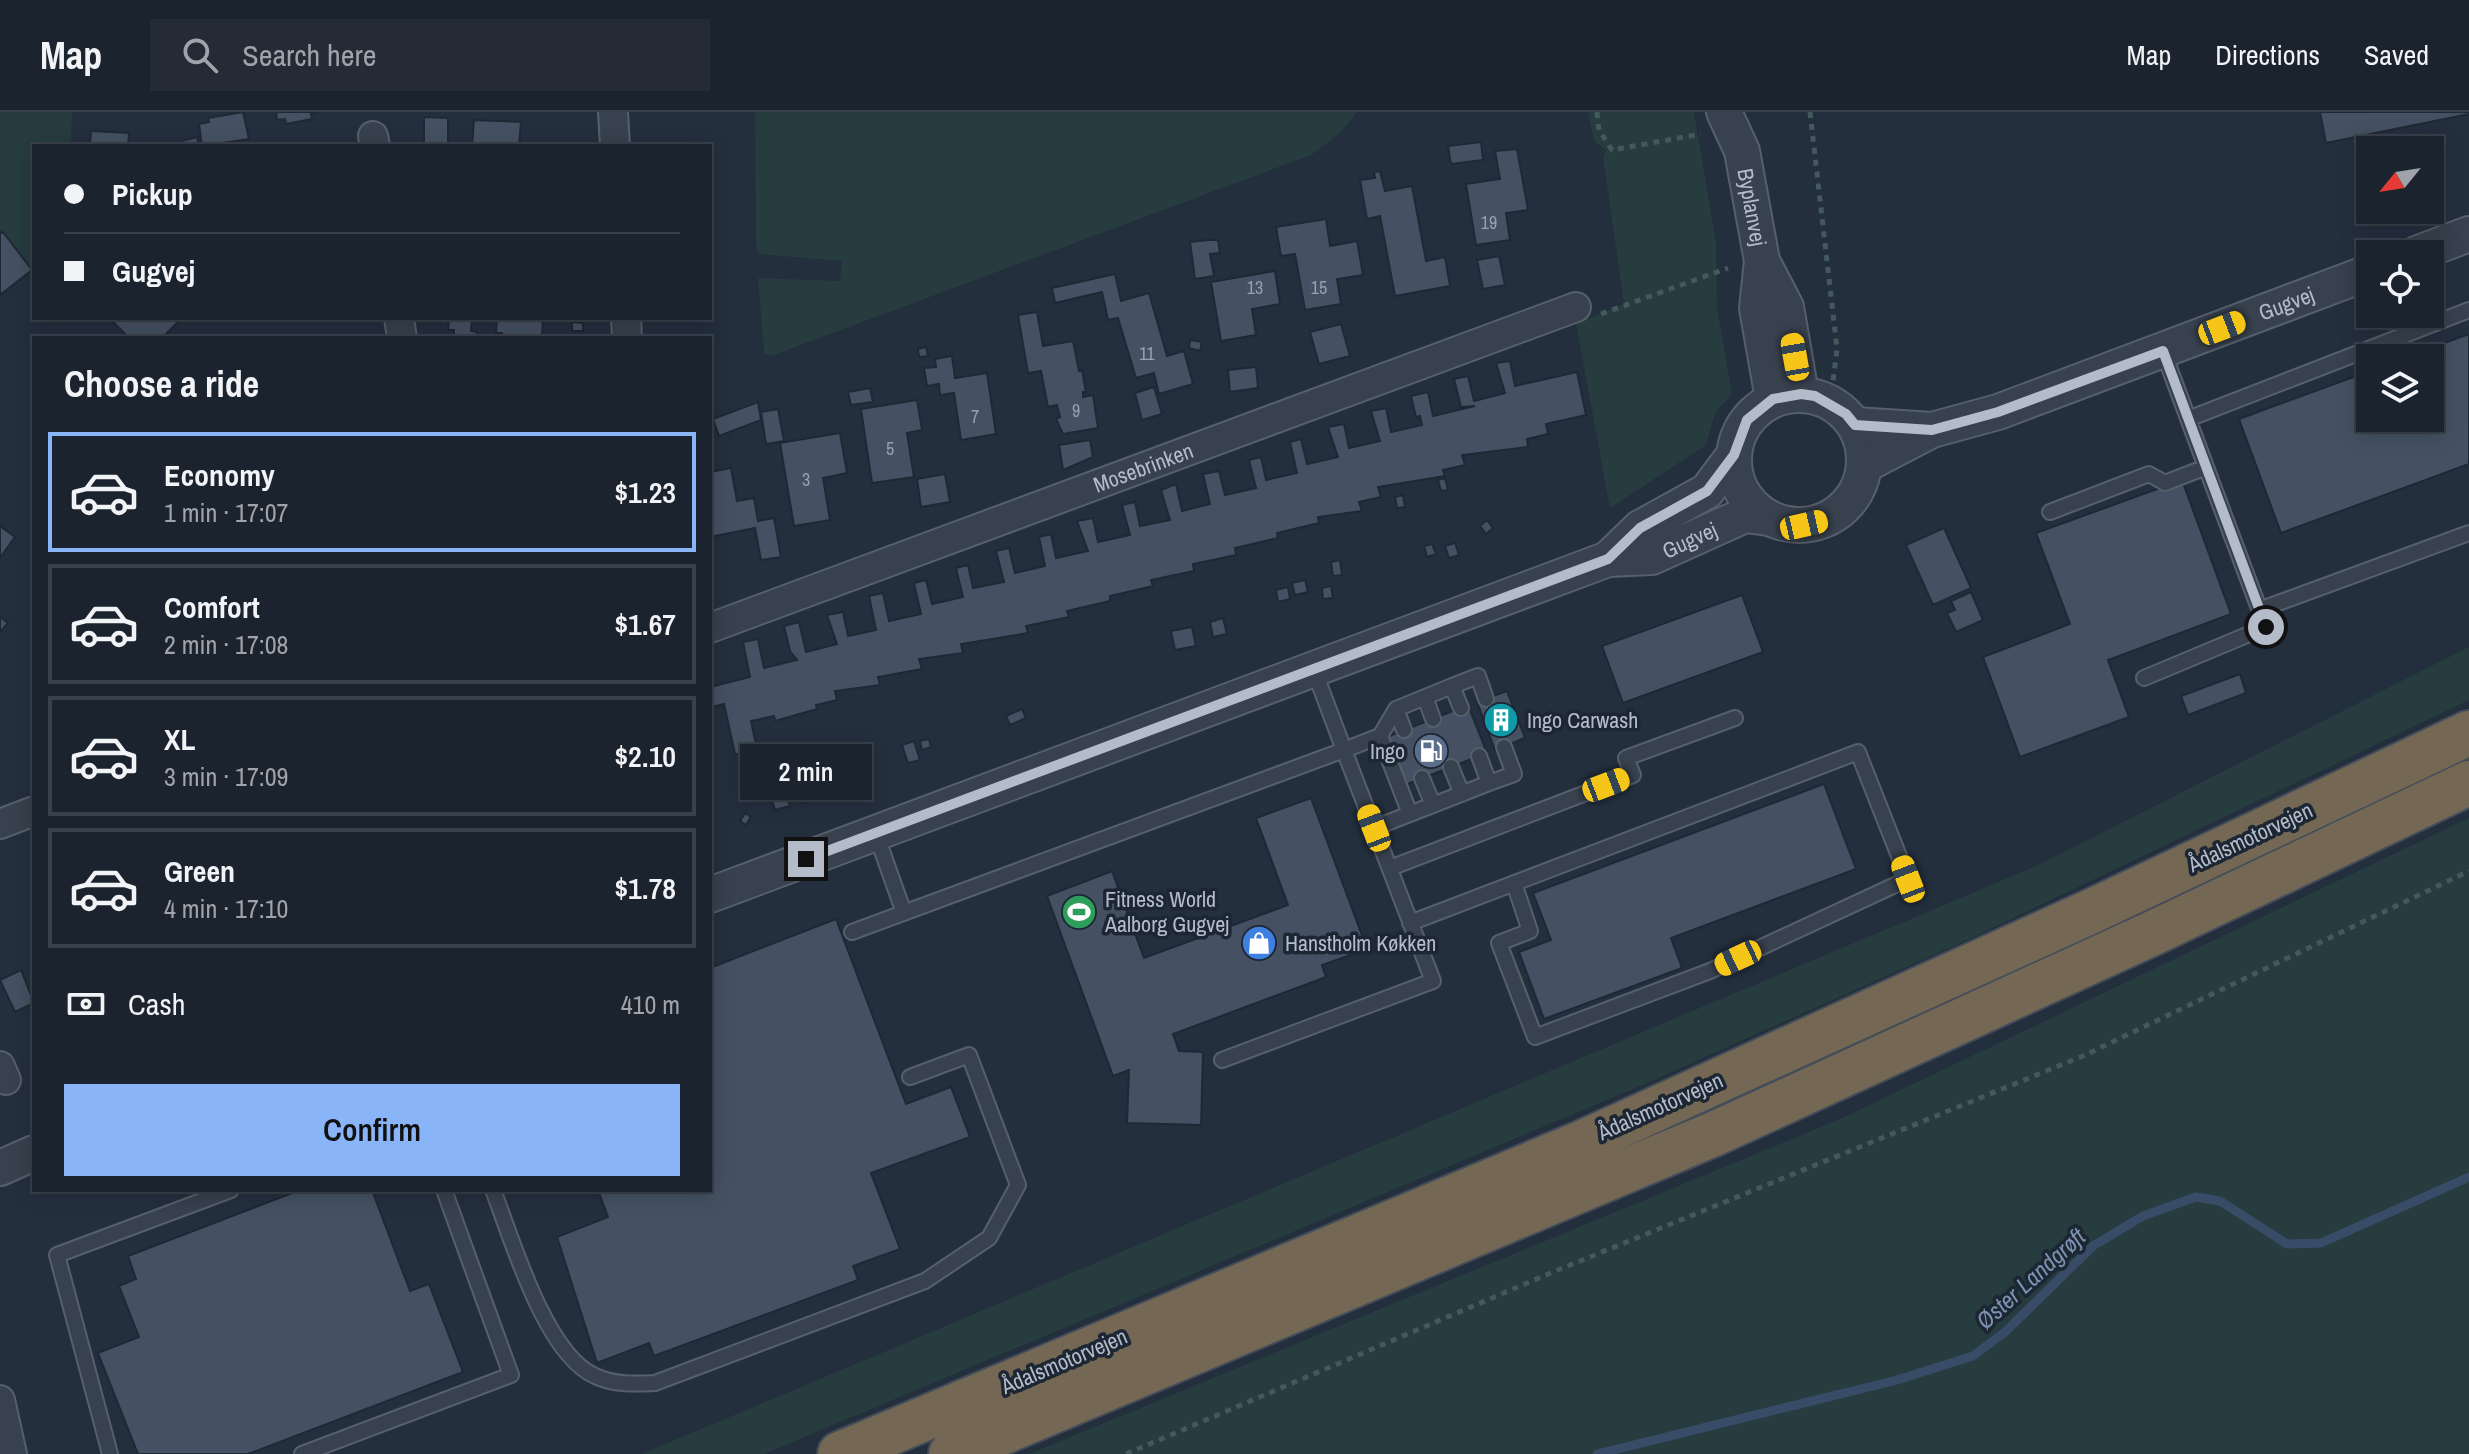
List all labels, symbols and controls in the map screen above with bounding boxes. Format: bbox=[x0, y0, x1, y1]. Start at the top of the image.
search box bbox=[150, 19, 710, 91]
text: Map bbox=[40, 30, 102, 81]
icon: search bbox=[178, 33, 222, 77]
text: Search here bbox=[242, 35, 376, 75]
text: Map bbox=[2127, 36, 2171, 74]
text: Directions bbox=[2215, 36, 2320, 74]
text: Saved bbox=[2364, 36, 2429, 74]
north arrow bbox=[2356, 136, 2444, 224]
map controls bbox=[2356, 136, 2444, 432]
street label: Byplanvej bbox=[1730, 166, 1774, 248]
text: Pickup bbox=[112, 174, 193, 214]
house number: 19 bbox=[1481, 210, 1497, 235]
button: locate bbox=[2356, 240, 2444, 328]
text: Gugvej bbox=[112, 251, 195, 291]
house number: 13 bbox=[1247, 275, 1263, 300]
house number: 15 bbox=[1311, 275, 1327, 300]
street label: Gugvej bbox=[2254, 279, 2318, 328]
car bbox=[2195, 308, 2249, 348]
car bbox=[1779, 331, 1811, 383]
house number: 11 bbox=[1139, 341, 1155, 366]
button: layers bbox=[2356, 344, 2444, 432]
text: Choose a ride bbox=[64, 360, 259, 408]
house number: 9 bbox=[1072, 398, 1080, 423]
house number: 7 bbox=[971, 404, 979, 429]
street label: Mosebrinken bbox=[1089, 435, 1197, 500]
house number: 5 bbox=[886, 436, 894, 461]
text: Economy bbox=[164, 455, 275, 495]
icon: car bbox=[68, 456, 140, 528]
house number: 3 bbox=[802, 467, 810, 492]
text: $1.23 bbox=[614, 472, 676, 512]
text: 1 min · 17:07 bbox=[164, 495, 288, 530]
car bbox=[1778, 508, 1830, 542]
street label: Gugvej bbox=[1657, 515, 1722, 566]
text: Comfort bbox=[164, 587, 260, 627]
icon: car bbox=[68, 588, 140, 660]
text: $1.67 bbox=[614, 604, 676, 644]
route start bbox=[2248, 609, 2284, 645]
text: 2 min · 17:08 bbox=[164, 627, 288, 662]
building icon: Ingo Carwash bbox=[1482, 701, 1520, 739]
place label: Ingo Carwash bbox=[1527, 705, 1638, 735]
text: XL bbox=[164, 719, 195, 759]
icon: car bbox=[68, 720, 140, 792]
fuel station icon: Ingo bbox=[1412, 732, 1450, 770]
text: $2.10 bbox=[614, 736, 676, 776]
place label: Ingo bbox=[1370, 736, 1405, 766]
callout: 2 min bbox=[740, 743, 872, 799]
text: 2 min bbox=[779, 754, 833, 789]
text: 3 min · 17:09 bbox=[164, 759, 288, 794]
car bbox=[1579, 765, 1633, 805]
street label: Ådalsmotorvejen bbox=[2182, 795, 2317, 879]
car bbox=[1354, 801, 1394, 855]
route end bbox=[788, 841, 824, 877]
text: Green bbox=[164, 851, 235, 891]
icon: car bbox=[68, 852, 140, 924]
car bbox=[1888, 852, 1928, 906]
text: $1.78 bbox=[614, 868, 676, 908]
place label: Fitness World Aalborg Gugvej bbox=[1104, 884, 1229, 939]
text: 4 min · 17:10 bbox=[164, 891, 288, 926]
sports icon: Fitness World Aalborg Gugvej bbox=[1060, 893, 1098, 931]
shop icon: Hanstholm Køkken bbox=[1240, 924, 1278, 962]
place label: Hanstholm Køkken bbox=[1285, 928, 1436, 958]
car bbox=[1711, 937, 1765, 979]
icon: cash bbox=[64, 982, 108, 1026]
text: Cash bbox=[128, 984, 185, 1024]
text: 410 m bbox=[621, 987, 680, 1022]
street label: Ådalsmotorvejen bbox=[1592, 1065, 1727, 1147]
button: Confirm bbox=[64, 1084, 680, 1176]
water label: Øster Landgrøft bbox=[1969, 1220, 2092, 1336]
street label: Ådalsmotorvejen bbox=[995, 1321, 1132, 1401]

